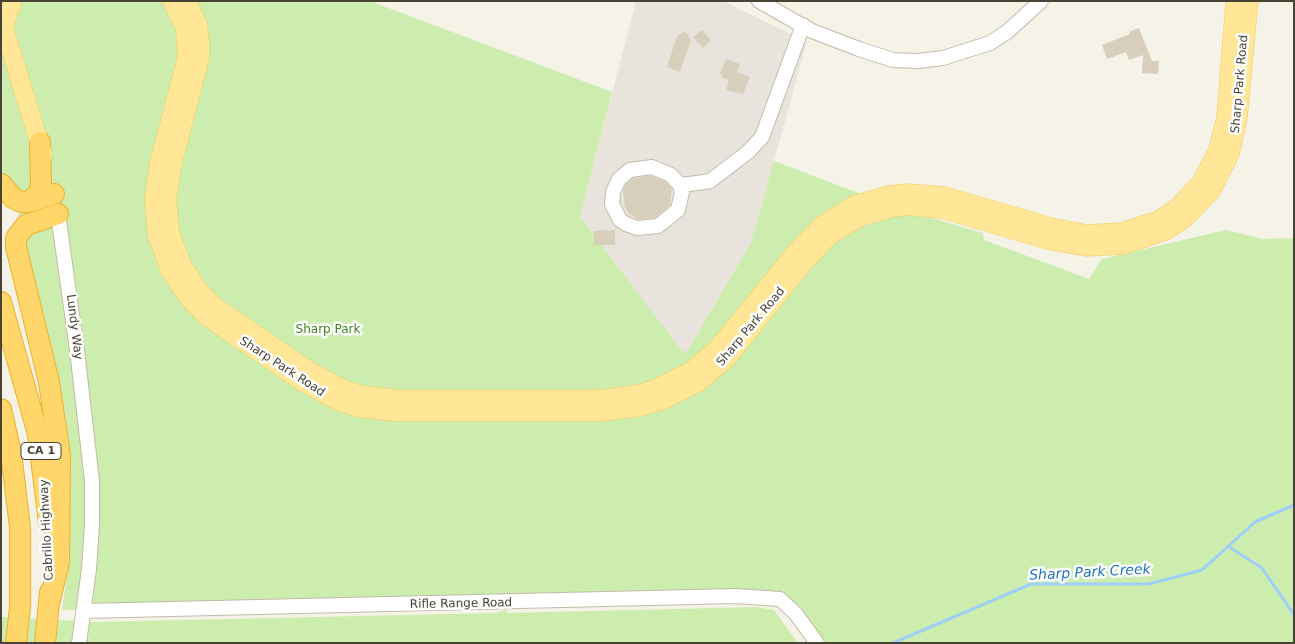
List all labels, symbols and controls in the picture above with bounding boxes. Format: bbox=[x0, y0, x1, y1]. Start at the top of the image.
street label: Sharp Park Road bbox=[1229, 34, 1251, 134]
street label: Sharp Park Road bbox=[714, 285, 788, 369]
street label: Lundy Way bbox=[63, 293, 85, 361]
park label: Sharp Park bbox=[296, 323, 360, 337]
street label: Sharp Park Road bbox=[237, 334, 327, 400]
road number: CA 1 bbox=[21, 442, 61, 460]
street label: Cabrillo Highway bbox=[37, 479, 57, 581]
water label: Sharp Park Creek bbox=[1029, 561, 1151, 585]
street label: Rifle Range Road bbox=[410, 596, 512, 612]

